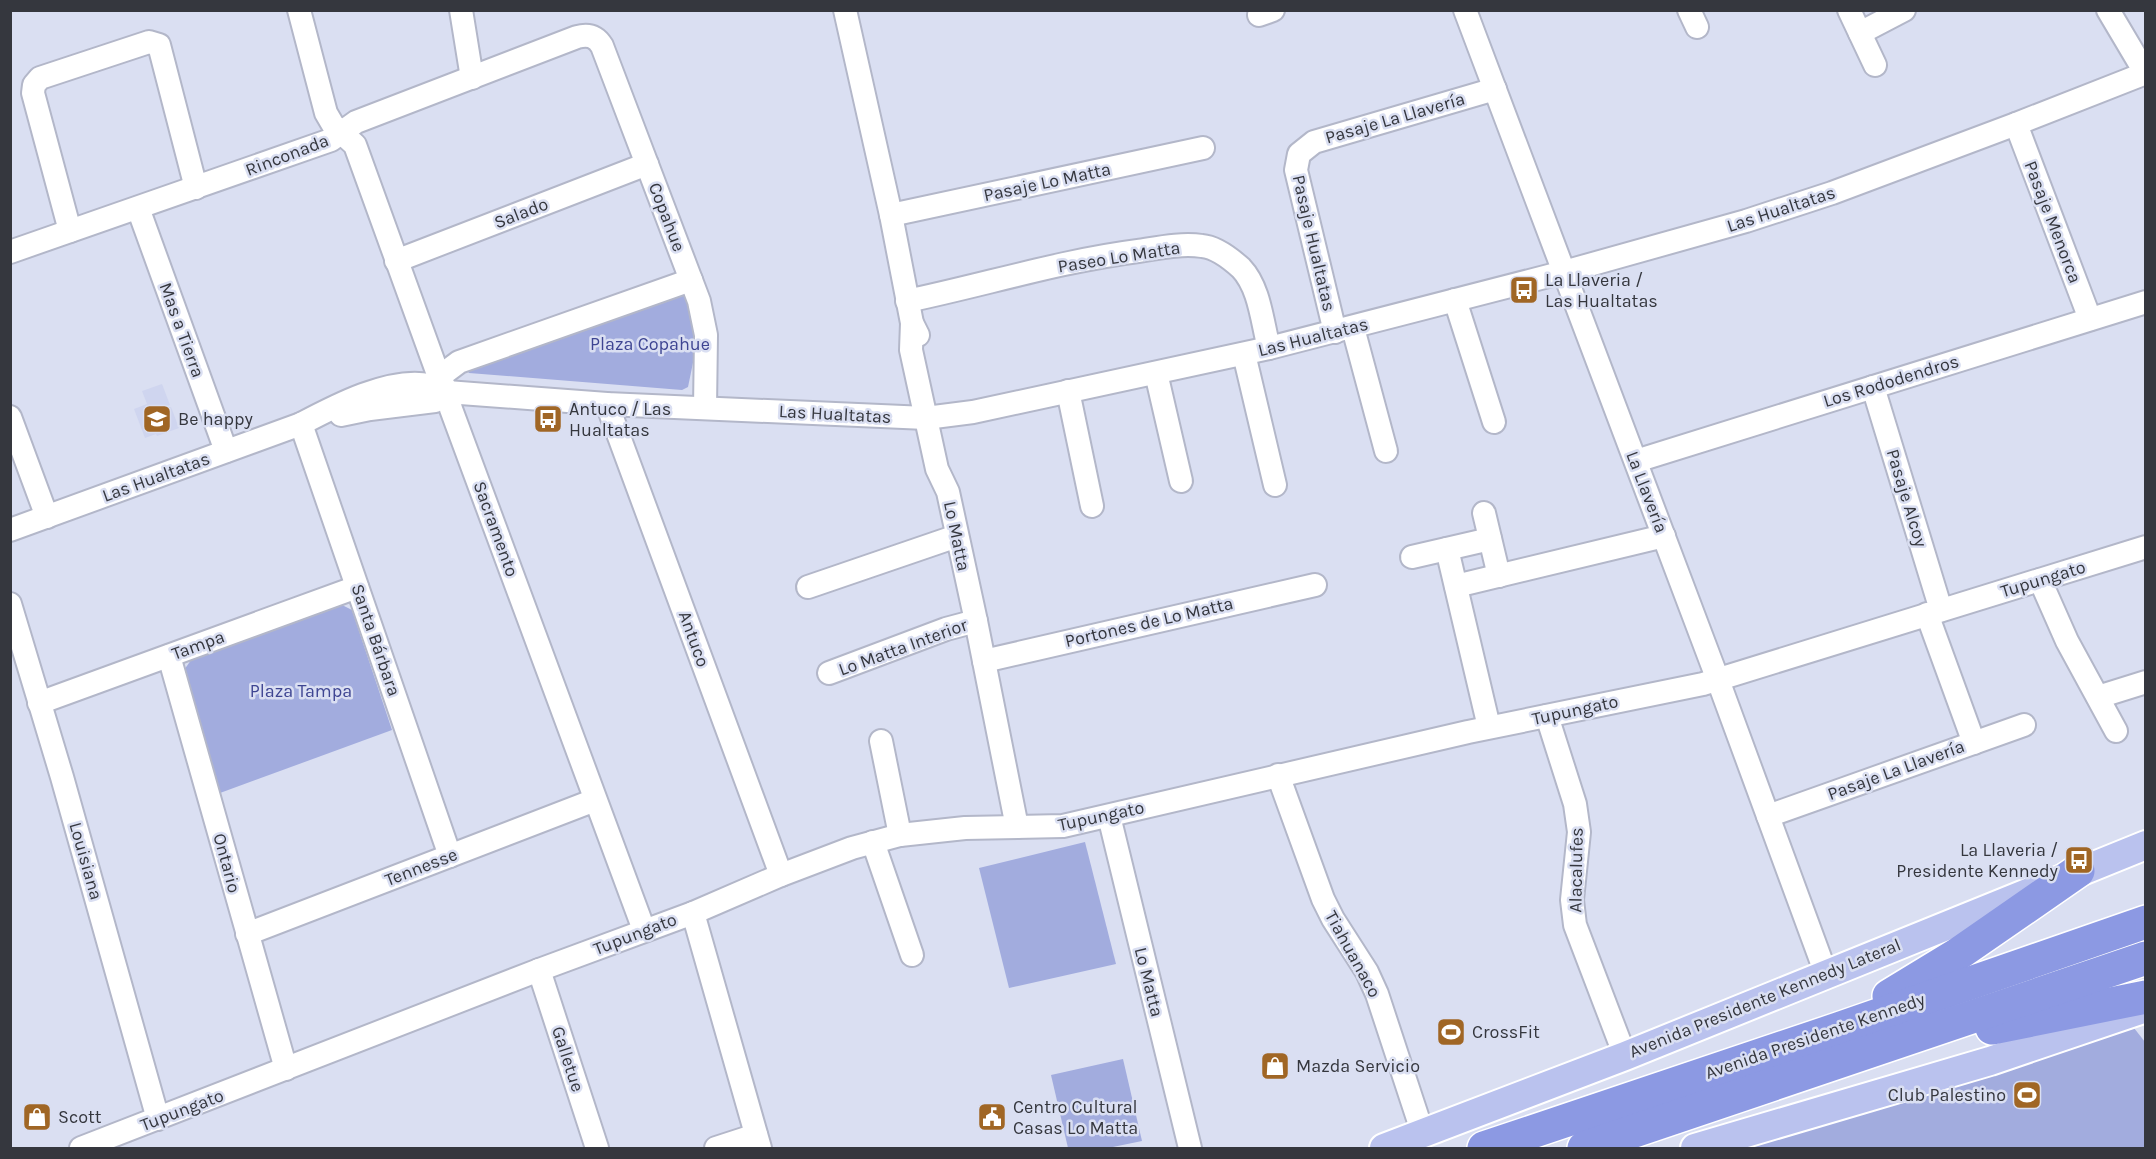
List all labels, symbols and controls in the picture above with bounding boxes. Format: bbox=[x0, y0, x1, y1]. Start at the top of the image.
street label: Pasaje La Llavería bbox=[1323, 88, 1467, 148]
street label: Rinconada bbox=[242, 129, 332, 181]
street label: Pasaje Lo Matta bbox=[981, 158, 1113, 206]
street label: Pasaje Menorca bbox=[2020, 158, 2086, 286]
street label: Pasaje Hualtatas bbox=[1288, 173, 1340, 313]
street label: Copahue bbox=[644, 179, 690, 255]
street label: Las Hualtatas bbox=[1724, 181, 1838, 237]
street label: Salado bbox=[491, 193, 551, 233]
street label: Paseo Lo Matta bbox=[1056, 236, 1182, 278]
place label: La Llaveria / Las Hualtatas bbox=[1545, 269, 1658, 312]
bus stop icon: La Llaveria / Las Hualtatas bbox=[1508, 274, 1540, 306]
street label: Mas a Tierra bbox=[155, 279, 209, 381]
street label: Las Hualtatas bbox=[1256, 313, 1370, 361]
park label: Plaza Copahue bbox=[590, 333, 710, 355]
street label: Los Rododendros bbox=[1821, 350, 1961, 412]
place label: Antuco / Las Hualtatas bbox=[569, 398, 671, 441]
street label: Las Hualtatas bbox=[778, 400, 892, 428]
school or university icon: Be happy bbox=[141, 403, 173, 435]
bus stop icon: Antuco / Las Hualtatas bbox=[532, 403, 564, 435]
place label: Be happy bbox=[178, 408, 254, 430]
street label: Pasaje Alcoy bbox=[1882, 446, 1933, 550]
street label: Las Hualtatas bbox=[99, 447, 213, 507]
street label: La Llavería bbox=[1621, 448, 1673, 536]
street label: Sacramento bbox=[469, 478, 523, 580]
street label: Lo Matta bbox=[939, 499, 975, 573]
street label: Tupungato bbox=[1998, 556, 2088, 602]
street label: Santa Bárbara bbox=[347, 581, 405, 699]
street label: Portones de Lo Matta bbox=[1063, 592, 1235, 652]
street label: Antuco bbox=[674, 608, 714, 670]
street label: Lo Matta Interior bbox=[836, 613, 971, 681]
street label: Tampa bbox=[169, 625, 227, 665]
park label: Plaza Tampa bbox=[250, 680, 352, 702]
street label: Tupungato bbox=[1530, 690, 1620, 730]
street label: Pasaje La Llavería bbox=[1824, 735, 1968, 805]
street label: Tupungato bbox=[1056, 796, 1146, 836]
street label: Louisiana bbox=[64, 820, 108, 902]
street label: Alacalufes bbox=[1564, 827, 1588, 913]
street label: Ontario bbox=[208, 831, 246, 895]
place label: La Llaveria / Presidente Kennedy bbox=[1896, 839, 2059, 882]
street label: Tennesse bbox=[382, 843, 460, 891]
bus stop icon: La Llaveria / Presidente Kennedy bbox=[2063, 844, 2095, 876]
street label: Tiahuanaco bbox=[1320, 907, 1386, 1001]
street label: Tupungato bbox=[590, 908, 680, 960]
street label: Avenida Presidente Kennedy Lateral bbox=[1626, 933, 1904, 1063]
street label: Lo Matta bbox=[1130, 945, 1168, 1019]
street label: Avenida Presidente Kennedy bbox=[1702, 988, 1928, 1084]
sports icon: CrossFit bbox=[1435, 1016, 1467, 1048]
place label: CrossFit bbox=[1472, 1021, 1540, 1043]
street label: Galletue bbox=[547, 1023, 589, 1095]
shop icon: Mazda Servicio bbox=[1259, 1050, 1291, 1082]
place label: Mazda Servicio bbox=[1296, 1055, 1420, 1077]
sports icon: Club Palestino bbox=[2011, 1079, 2043, 1111]
street label: Tupungato bbox=[137, 1084, 227, 1136]
place label: Club Palestino bbox=[1888, 1084, 2006, 1106]
place label: Centro Cultural Casas Lo Matta bbox=[1013, 1096, 1138, 1139]
shop icon: Scott bbox=[21, 1101, 53, 1133]
public building icon: Centro Cultural Casas Lo Matta bbox=[976, 1101, 1008, 1133]
place label: Scott bbox=[58, 1106, 102, 1128]

